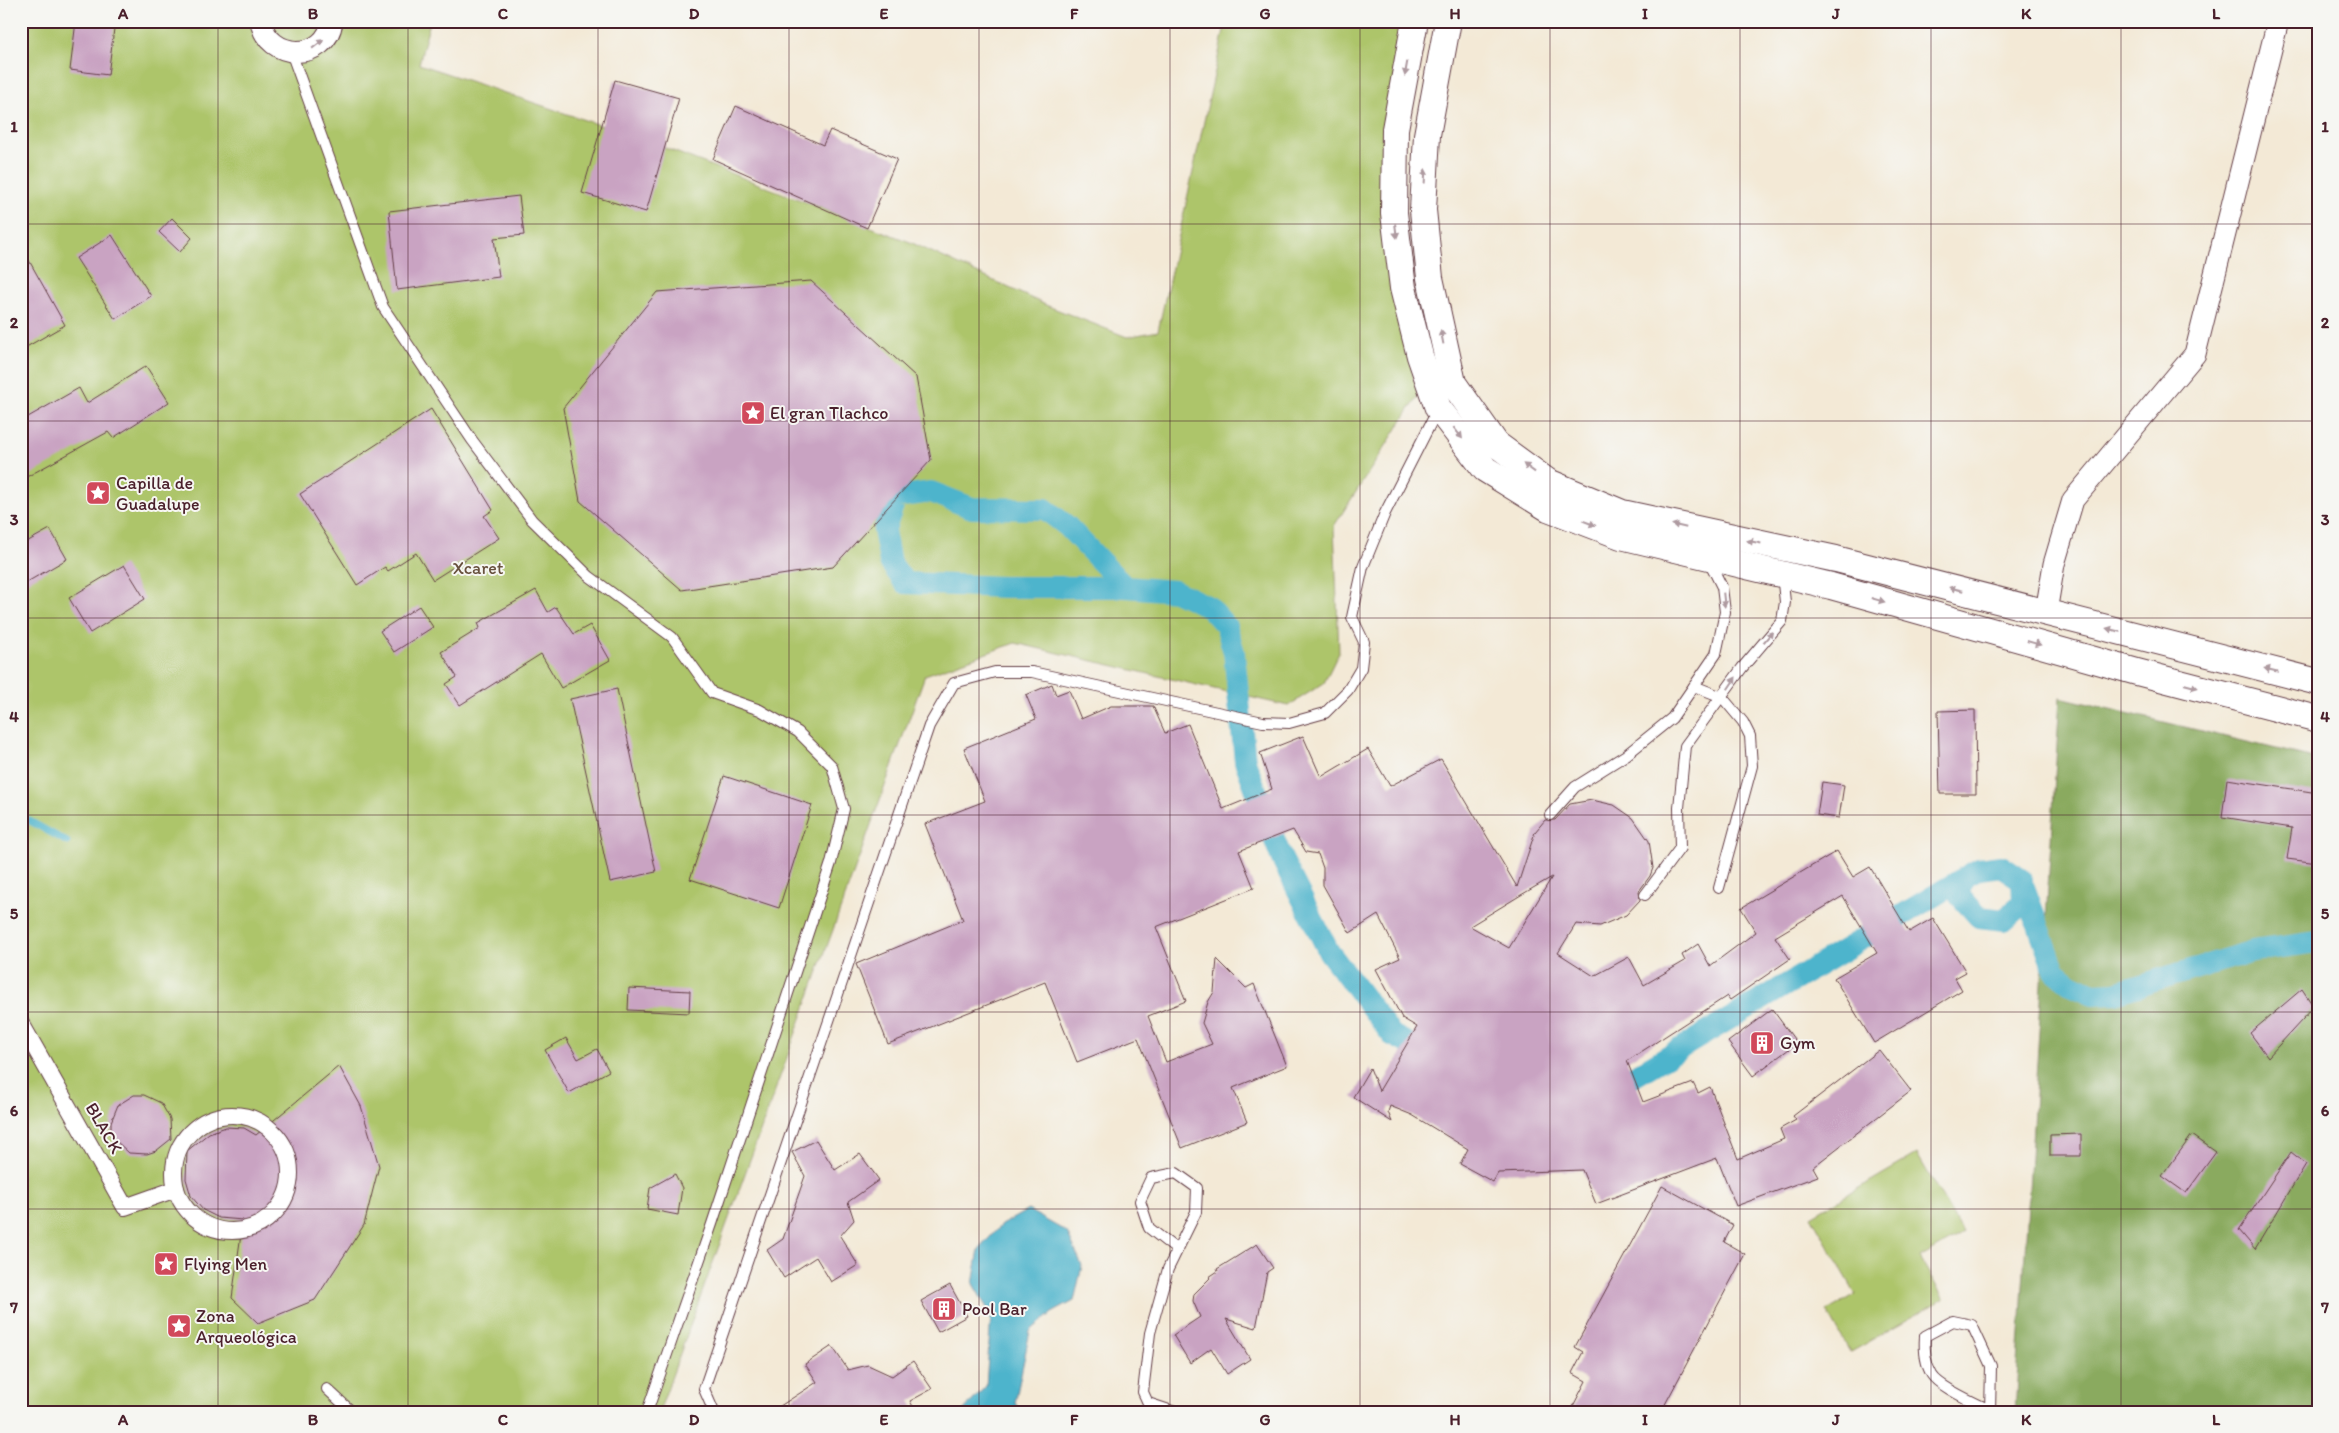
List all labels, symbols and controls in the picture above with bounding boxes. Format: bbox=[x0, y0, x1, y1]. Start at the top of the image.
text: A bbox=[117, 4, 129, 23]
text: B bbox=[308, 4, 319, 23]
text: C bbox=[498, 4, 509, 23]
text: D bbox=[689, 4, 700, 23]
text: E bbox=[880, 4, 889, 23]
text: F bbox=[1070, 4, 1079, 23]
text: G bbox=[1259, 4, 1271, 23]
text: H bbox=[1449, 4, 1461, 23]
text: I bbox=[1642, 4, 1648, 23]
text: J bbox=[1831, 4, 1840, 23]
text: K bbox=[2021, 4, 2032, 23]
text: L bbox=[2212, 4, 2221, 23]
one-way arrow bbox=[311, 39, 324, 49]
one-way arrow bbox=[1401, 62, 1409, 78]
text: 1 bbox=[10, 117, 18, 136]
text: 1 bbox=[2321, 117, 2329, 136]
one-way arrow bbox=[1421, 168, 1429, 184]
one-way arrow bbox=[1392, 223, 1400, 239]
text: 2 bbox=[10, 313, 19, 332]
text: 2 bbox=[2321, 313, 2330, 332]
one-way arrow bbox=[1437, 329, 1445, 345]
place icon: El gran Tlachco bbox=[740, 400, 766, 426]
place label: El gran Tlachco bbox=[770, 402, 888, 424]
one-way arrow bbox=[1452, 426, 1463, 439]
one-way arrow bbox=[1522, 463, 1536, 473]
place label: Capilla de Guadalupe bbox=[116, 472, 200, 515]
place icon: Capilla de Guadalupe bbox=[85, 480, 111, 506]
text: 3 bbox=[10, 510, 19, 529]
text: 3 bbox=[2321, 510, 2330, 529]
one-way arrow bbox=[1582, 519, 1597, 527]
one-way arrow bbox=[1670, 521, 1686, 529]
one-way arrow bbox=[1745, 537, 1761, 545]
park label: Xcaret bbox=[452, 557, 504, 579]
one-way arrow bbox=[1948, 585, 1963, 593]
one-way arrow bbox=[1720, 593, 1728, 609]
one-way arrow bbox=[1870, 596, 1885, 604]
one-way arrow bbox=[2106, 625, 2121, 633]
one-way arrow bbox=[1763, 631, 1774, 644]
one-way arrow bbox=[2027, 640, 2042, 648]
one-way arrow bbox=[2263, 666, 2278, 674]
one-way arrow bbox=[1727, 676, 1737, 689]
one-way arrow bbox=[2183, 682, 2198, 690]
text: 4 bbox=[9, 707, 19, 726]
text: 4 bbox=[2320, 707, 2330, 726]
text: 5 bbox=[10, 904, 19, 923]
text: 5 bbox=[2321, 904, 2330, 923]
building icon: Gym bbox=[1749, 1030, 1775, 1056]
place label: Gym bbox=[1780, 1032, 1816, 1054]
street label: BLACK bbox=[81, 1099, 128, 1158]
text: 6 bbox=[10, 1101, 19, 1120]
text: 6 bbox=[2321, 1101, 2330, 1120]
place icon: Flying Men bbox=[153, 1251, 179, 1277]
place label: Flying Men bbox=[184, 1253, 268, 1275]
building icon: Pool Bar bbox=[931, 1296, 957, 1322]
text: 7 bbox=[9, 1298, 18, 1317]
place label: Pool Bar bbox=[962, 1298, 1027, 1320]
text: 7 bbox=[2320, 1298, 2329, 1317]
place label: Zona Arqueológica bbox=[196, 1305, 297, 1348]
place icon: Zona Arqueológica bbox=[166, 1313, 192, 1339]
text: A bbox=[117, 1410, 129, 1429]
text: B bbox=[308, 1410, 319, 1429]
text: C bbox=[498, 1410, 509, 1429]
text: D bbox=[689, 1410, 700, 1429]
text: E bbox=[880, 1410, 889, 1429]
text: F bbox=[1070, 1410, 1079, 1429]
text: G bbox=[1259, 1410, 1271, 1429]
text: H bbox=[1449, 1410, 1461, 1429]
text: I bbox=[1642, 1410, 1648, 1429]
text: J bbox=[1831, 1410, 1840, 1429]
text: K bbox=[2021, 1410, 2032, 1429]
text: L bbox=[2212, 1410, 2221, 1429]

